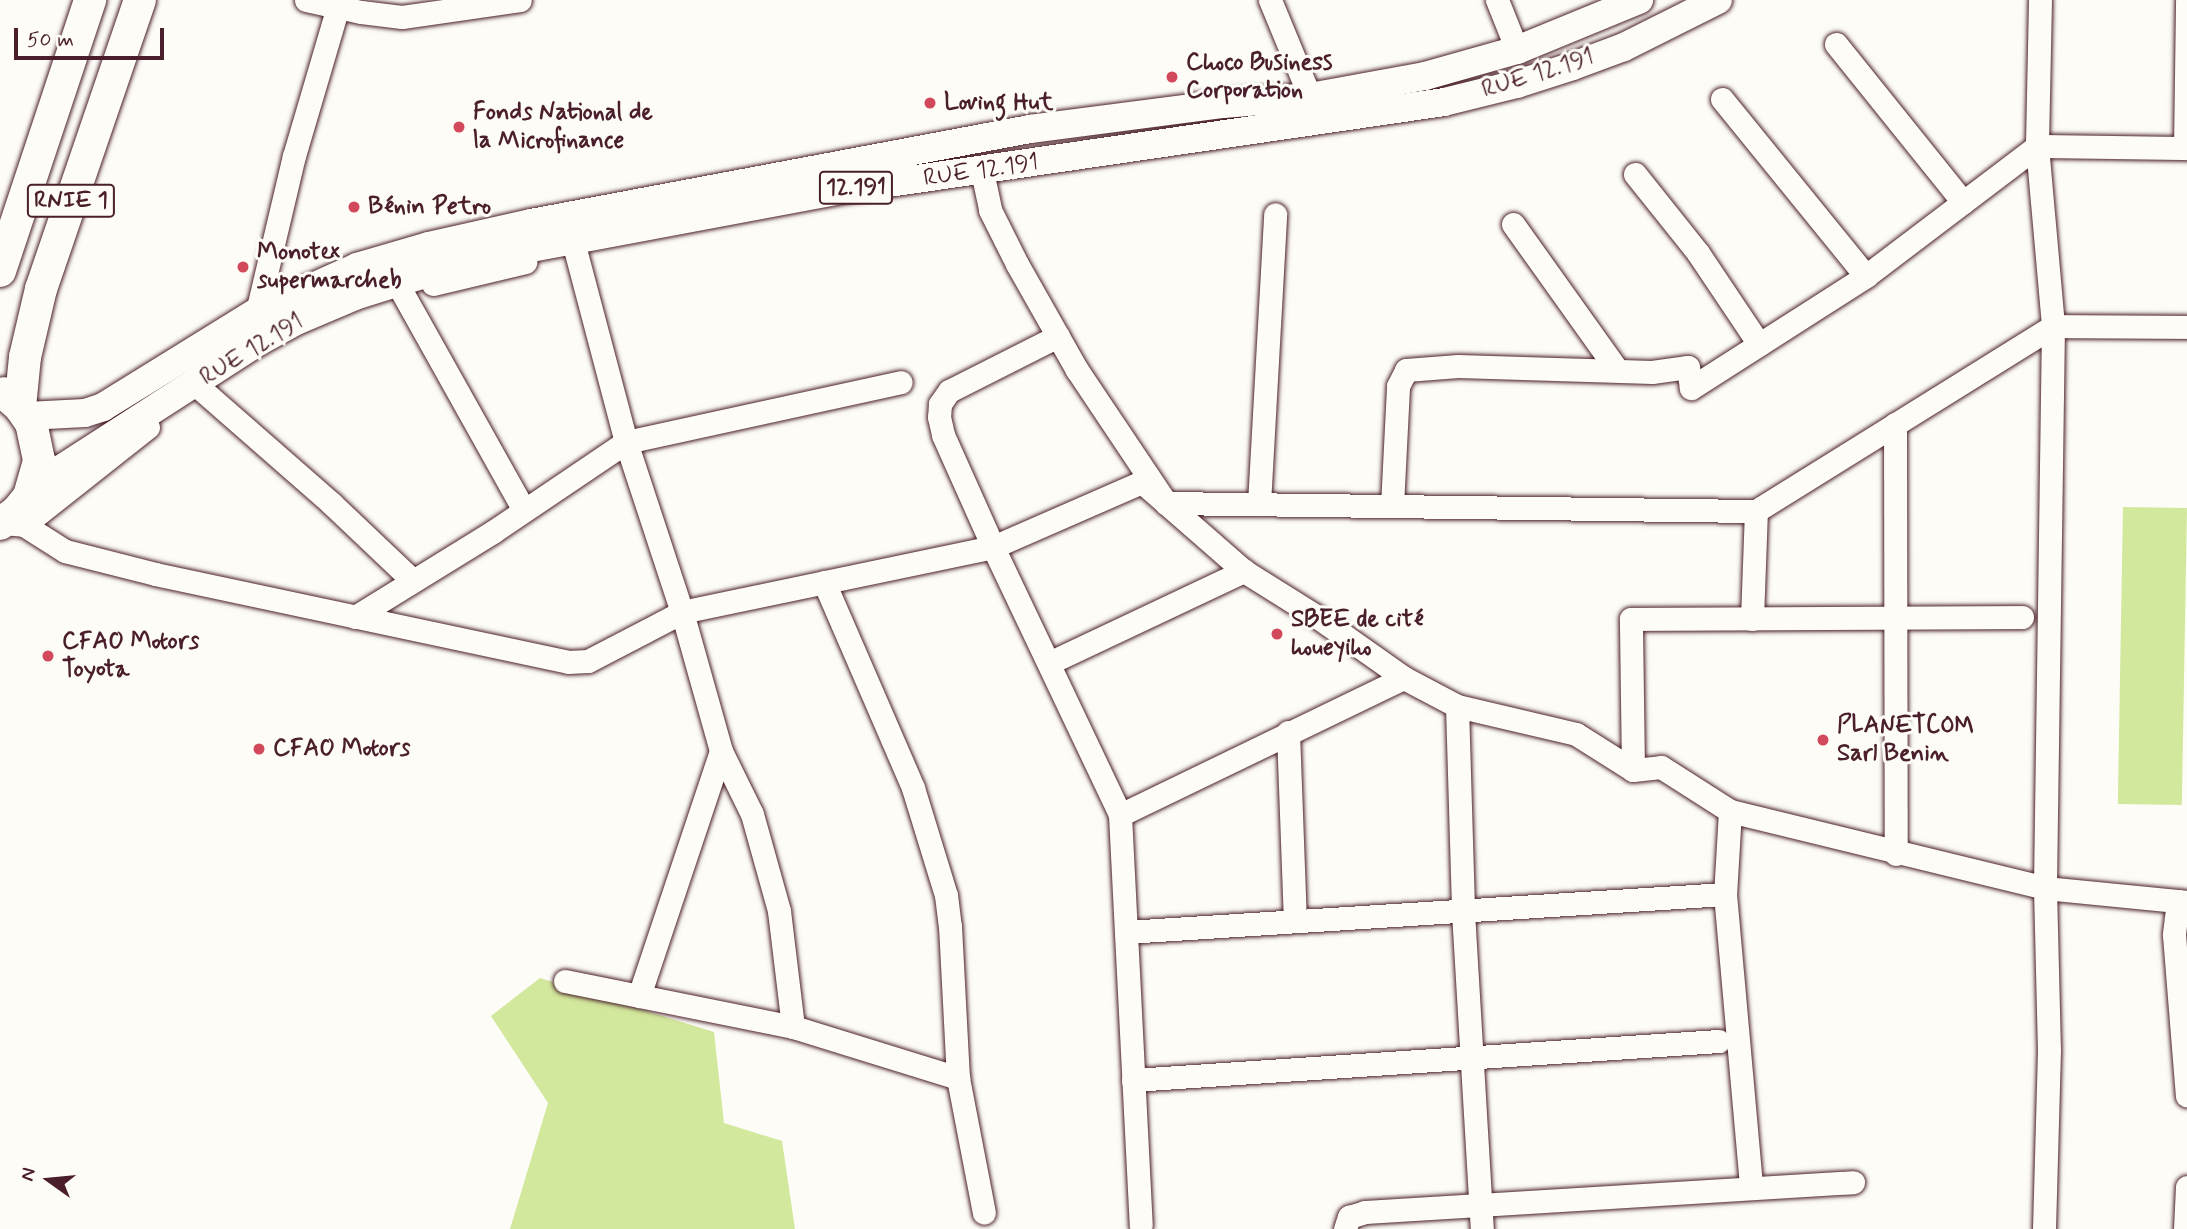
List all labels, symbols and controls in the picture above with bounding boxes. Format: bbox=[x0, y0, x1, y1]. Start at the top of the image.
scale bar bbox=[18, 14, 168, 58]
text: 50 m bbox=[27, 26, 74, 54]
street label: RUE 12.191 bbox=[1478, 43, 1598, 105]
place label: Choco Business Corporation bbox=[1186, 49, 1344, 105]
marker: Choco Business Corporation bbox=[1164, 69, 1180, 85]
place label: Loving Hut bbox=[944, 89, 1048, 117]
marker: Loving Hut bbox=[922, 95, 938, 111]
place label: Fonds National de la Microfinance bbox=[473, 99, 651, 155]
marker: Fonds National de la Microfinance bbox=[451, 119, 467, 135]
street label: RUE 12.191 bbox=[922, 149, 1040, 193]
road number: 12.191 bbox=[818, 168, 894, 208]
road number: RNIE 1 bbox=[25, 182, 116, 220]
place label: Bénin Petro bbox=[368, 193, 483, 221]
marker: Bénin Petro bbox=[346, 199, 362, 215]
place label: Monotex supermarcheb bbox=[257, 239, 402, 295]
marker: Monotex supermarcheb bbox=[235, 259, 251, 275]
street label: RUE 12.191 bbox=[195, 308, 309, 392]
place label: SBEE de cité houeyiho bbox=[1291, 606, 1421, 662]
marker: SBEE de cité houeyiho bbox=[1269, 626, 1285, 642]
place label: CFAO Motors Toyota bbox=[62, 628, 199, 684]
marker: CFAO Motors Toyota bbox=[40, 648, 56, 664]
place label: PLANETCOM Sarl Benin bbox=[1837, 712, 1974, 768]
marker: PLANETCOM Sarl Benin bbox=[1815, 732, 1831, 748]
place label: CFAO Motors bbox=[273, 735, 410, 763]
marker: CFAO Motors bbox=[251, 741, 267, 757]
north arrow bbox=[14, 1145, 84, 1215]
text: N bbox=[15, 1165, 42, 1184]

